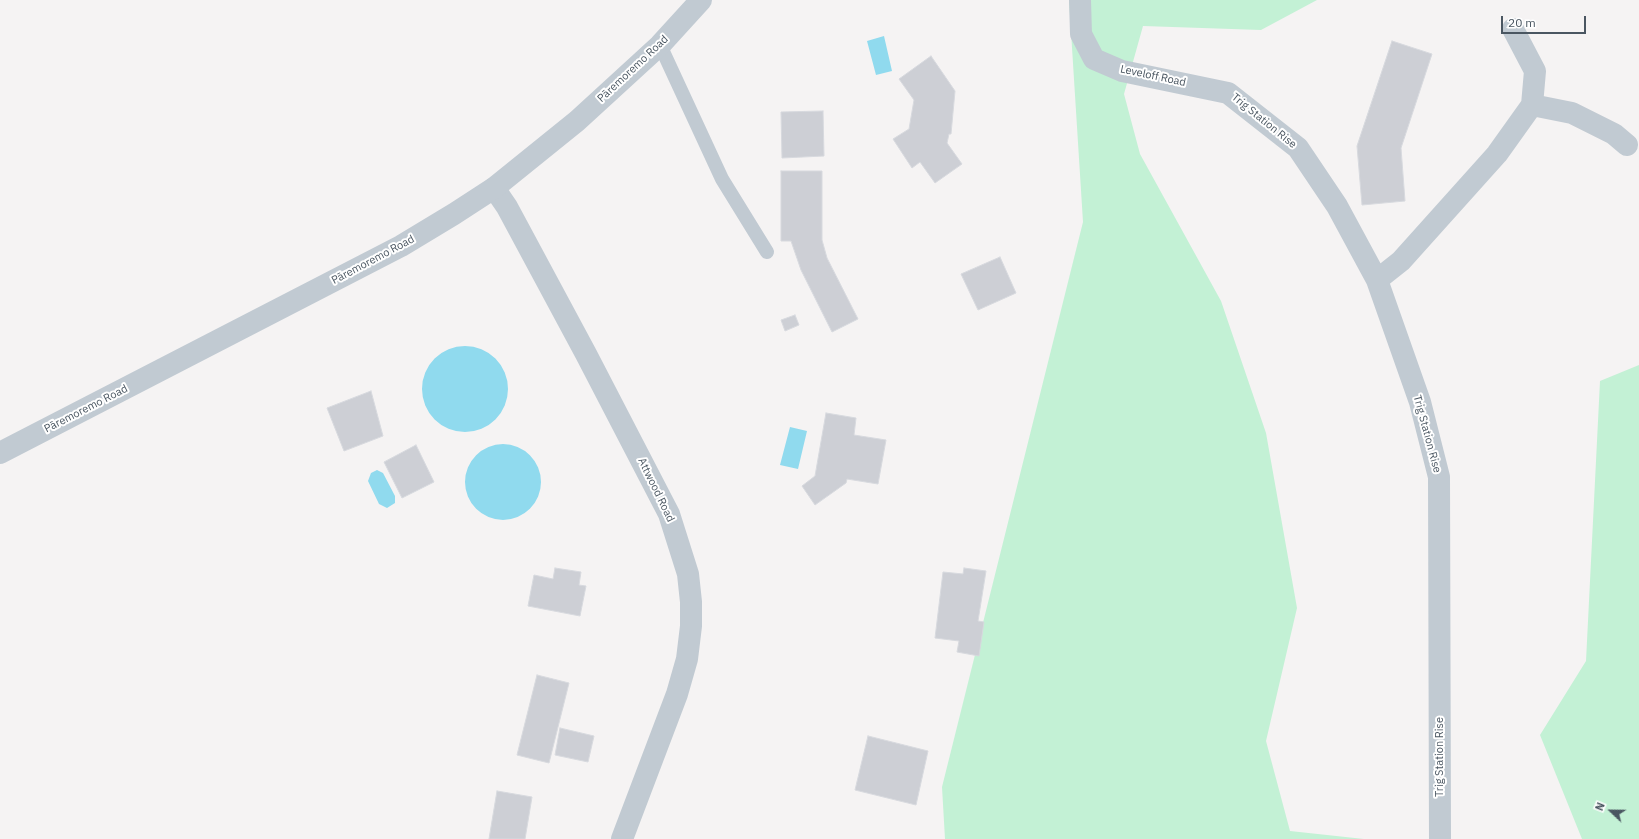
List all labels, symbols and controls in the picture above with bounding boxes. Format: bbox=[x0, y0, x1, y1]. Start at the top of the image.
scale bar bbox=[1503, 8, 1588, 34]
text: 20 m bbox=[1508, 15, 1536, 30]
street label: Pāremoremo Road bbox=[595, 33, 671, 105]
street label: Leveloff Road bbox=[1119, 63, 1187, 89]
street label: Trig Station Rise bbox=[1229, 91, 1299, 151]
street label: Pāremoremo Road bbox=[329, 233, 417, 287]
street label: Pāremoremo Road bbox=[42, 382, 130, 436]
street label: Trig Station Rise bbox=[1410, 394, 1444, 474]
street label: Attwood Road bbox=[635, 456, 677, 524]
street label: Trig Station Rise bbox=[1433, 717, 1447, 797]
north arrow bbox=[1591, 791, 1631, 831]
text: N bbox=[1592, 800, 1608, 813]

